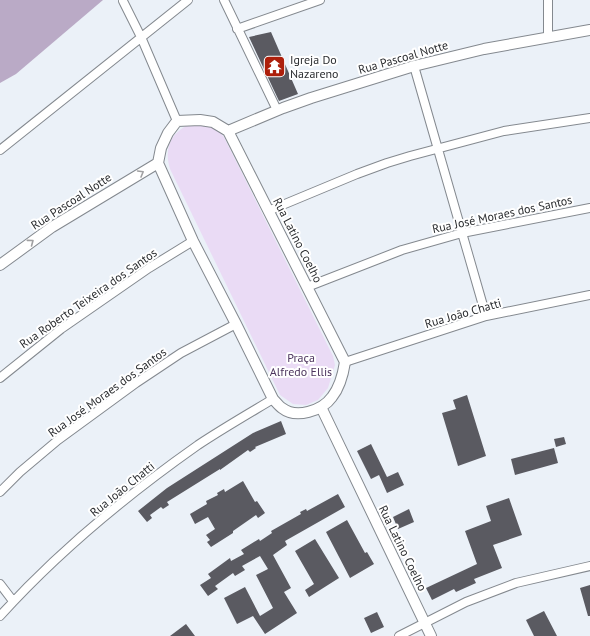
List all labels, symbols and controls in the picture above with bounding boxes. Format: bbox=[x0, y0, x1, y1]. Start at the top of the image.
street label: Rua Pascoal Notte bbox=[356, 37, 450, 77]
place label: Igreja Do Nazareno bbox=[290, 52, 339, 81]
temple icon: Igreja Do Nazareno bbox=[261, 53, 287, 79]
street label: Rua Pascoal Notte bbox=[28, 169, 114, 233]
one-way arrow bbox=[137, 170, 144, 177]
street label: Rua José Moraes dos Santos bbox=[431, 192, 573, 236]
street label: Rua Latino Coelho bbox=[270, 195, 326, 285]
one-way arrow bbox=[27, 240, 34, 247]
street label: Rua Roberto Teixeira dos Santos bbox=[16, 245, 160, 351]
street label: Rua João Chatti bbox=[423, 295, 503, 331]
street label: Rua José Moraes dos Santos bbox=[45, 344, 169, 440]
park label: Praça Alfredo Ellis bbox=[270, 350, 332, 379]
street label: Rua João Chatti bbox=[87, 458, 157, 520]
street label: Rua Latino Coelho bbox=[376, 503, 430, 593]

